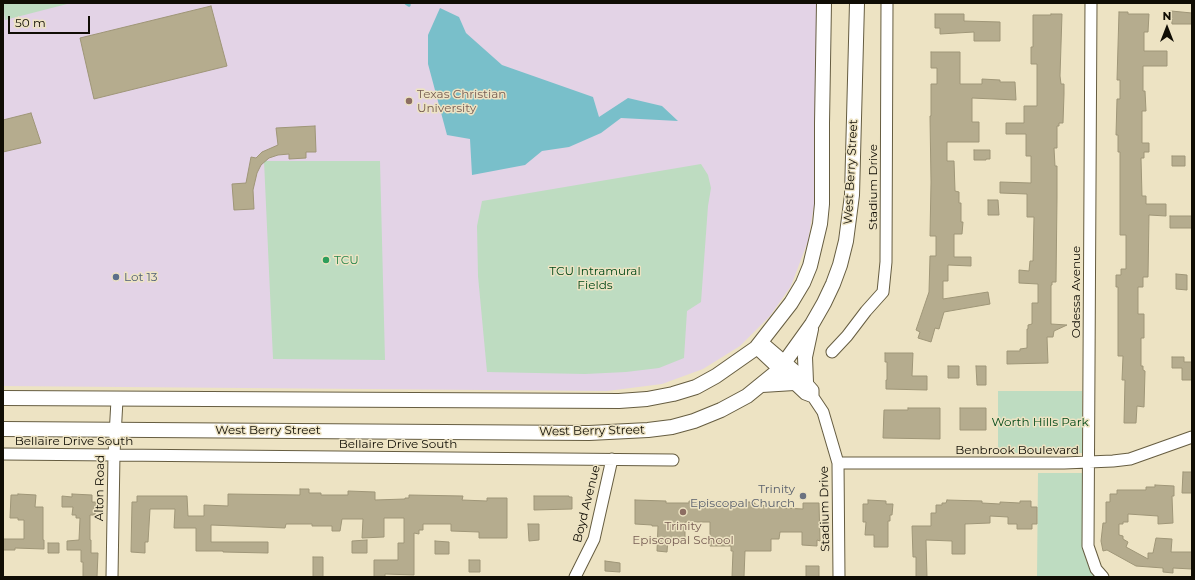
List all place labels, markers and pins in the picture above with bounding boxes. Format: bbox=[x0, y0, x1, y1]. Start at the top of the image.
place label: Texas Christian University bbox=[417, 87, 506, 115]
marker: Texas Christian University bbox=[404, 96, 414, 106]
place label: TCU bbox=[334, 253, 359, 267]
marker: TCU bbox=[321, 255, 331, 265]
place label: Lot 13 bbox=[124, 270, 158, 284]
marker: Lot 13 bbox=[111, 272, 121, 282]
place label: Trinity Episcopal Church bbox=[690, 482, 795, 510]
marker: Trinity Episcopal Church bbox=[798, 491, 808, 501]
marker: Trinity Episcopal School bbox=[678, 507, 688, 517]
place label: Trinity Episcopal School bbox=[632, 519, 734, 547]

